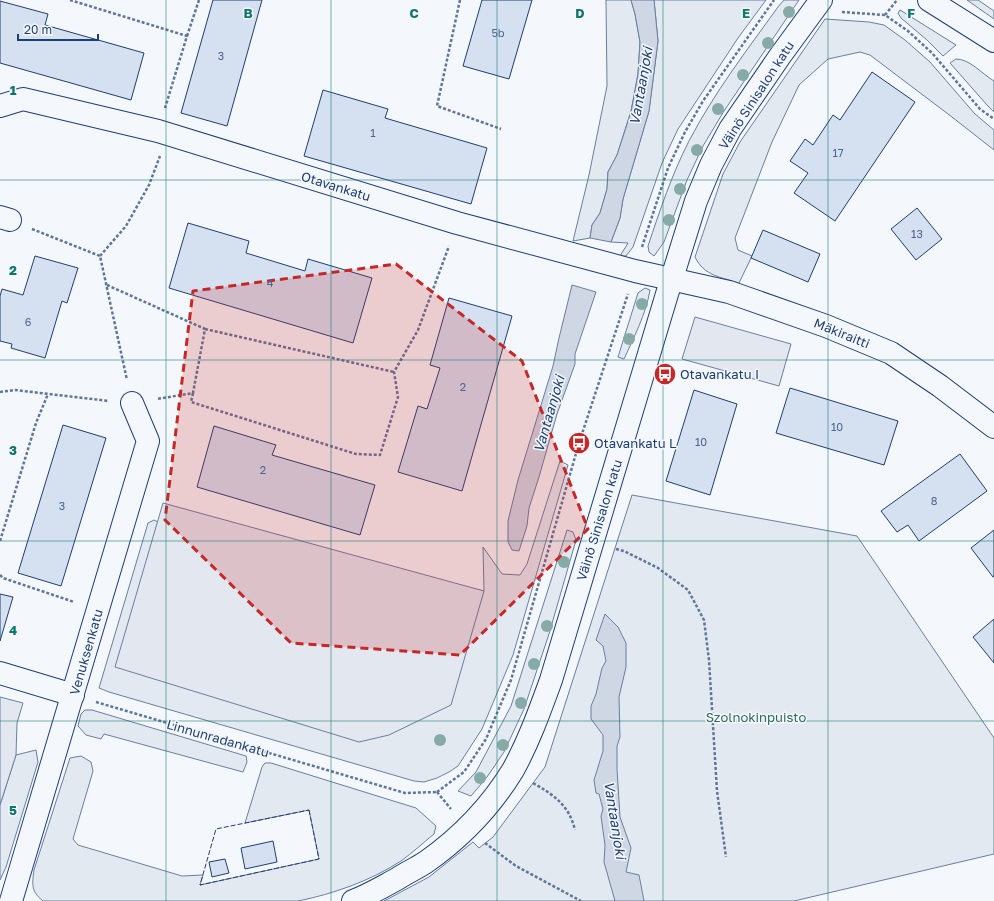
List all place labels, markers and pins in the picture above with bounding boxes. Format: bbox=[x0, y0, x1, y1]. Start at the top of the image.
bus stop icon: Otavankatu I bbox=[652, 361, 678, 387]
place label: Otavankatu I bbox=[680, 366, 759, 382]
bus stop icon: Otavankatu L bbox=[566, 430, 592, 456]
place label: Otavankatu L bbox=[594, 435, 677, 451]

